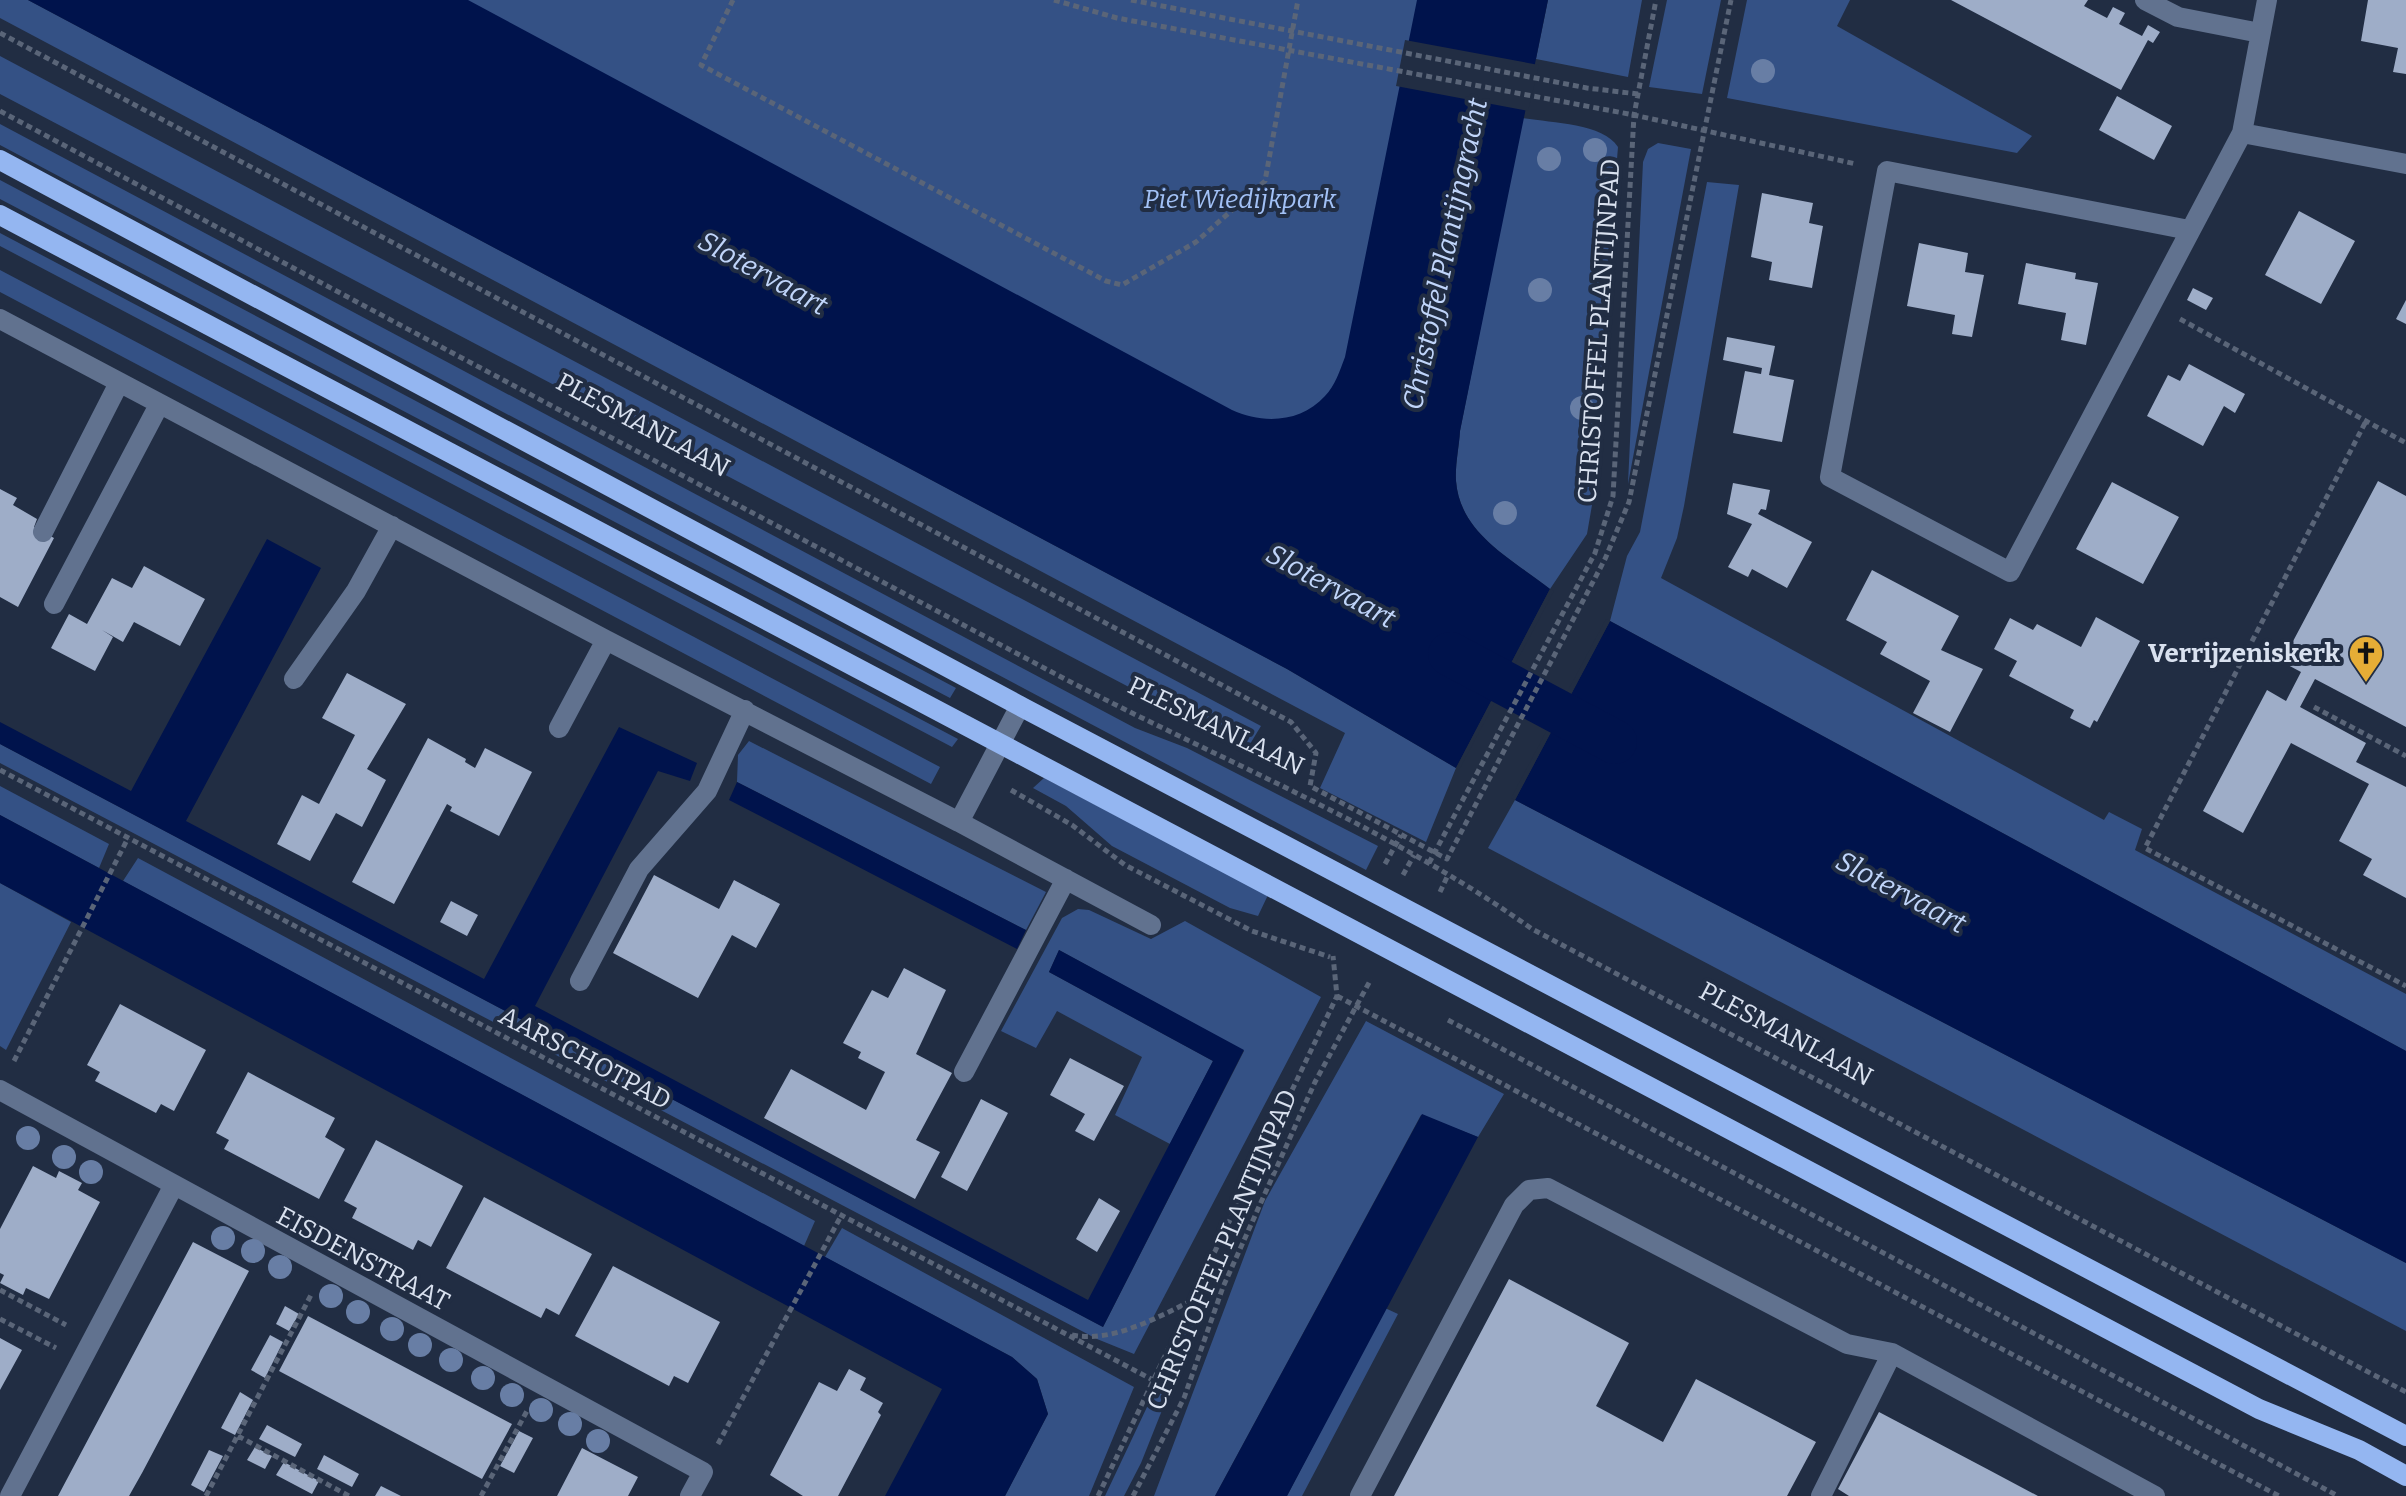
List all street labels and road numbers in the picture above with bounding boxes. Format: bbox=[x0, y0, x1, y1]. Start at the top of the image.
street label: CHRISTOFFEL PLANTIJNPAD bbox=[1571, 158, 1627, 504]
street label: PLESMANLAAN bbox=[551, 366, 735, 484]
street label: PLESMANLAAN bbox=[1123, 670, 1309, 782]
street label: PLESMANLAAN bbox=[1694, 975, 1878, 1093]
street label: AARSCHOTPAD bbox=[494, 1000, 676, 1116]
street label: CHRISTOFFEL PLANTIJNPAD bbox=[1140, 1085, 1304, 1415]
street label: EISDENSTRAAT bbox=[271, 1200, 455, 1318]

